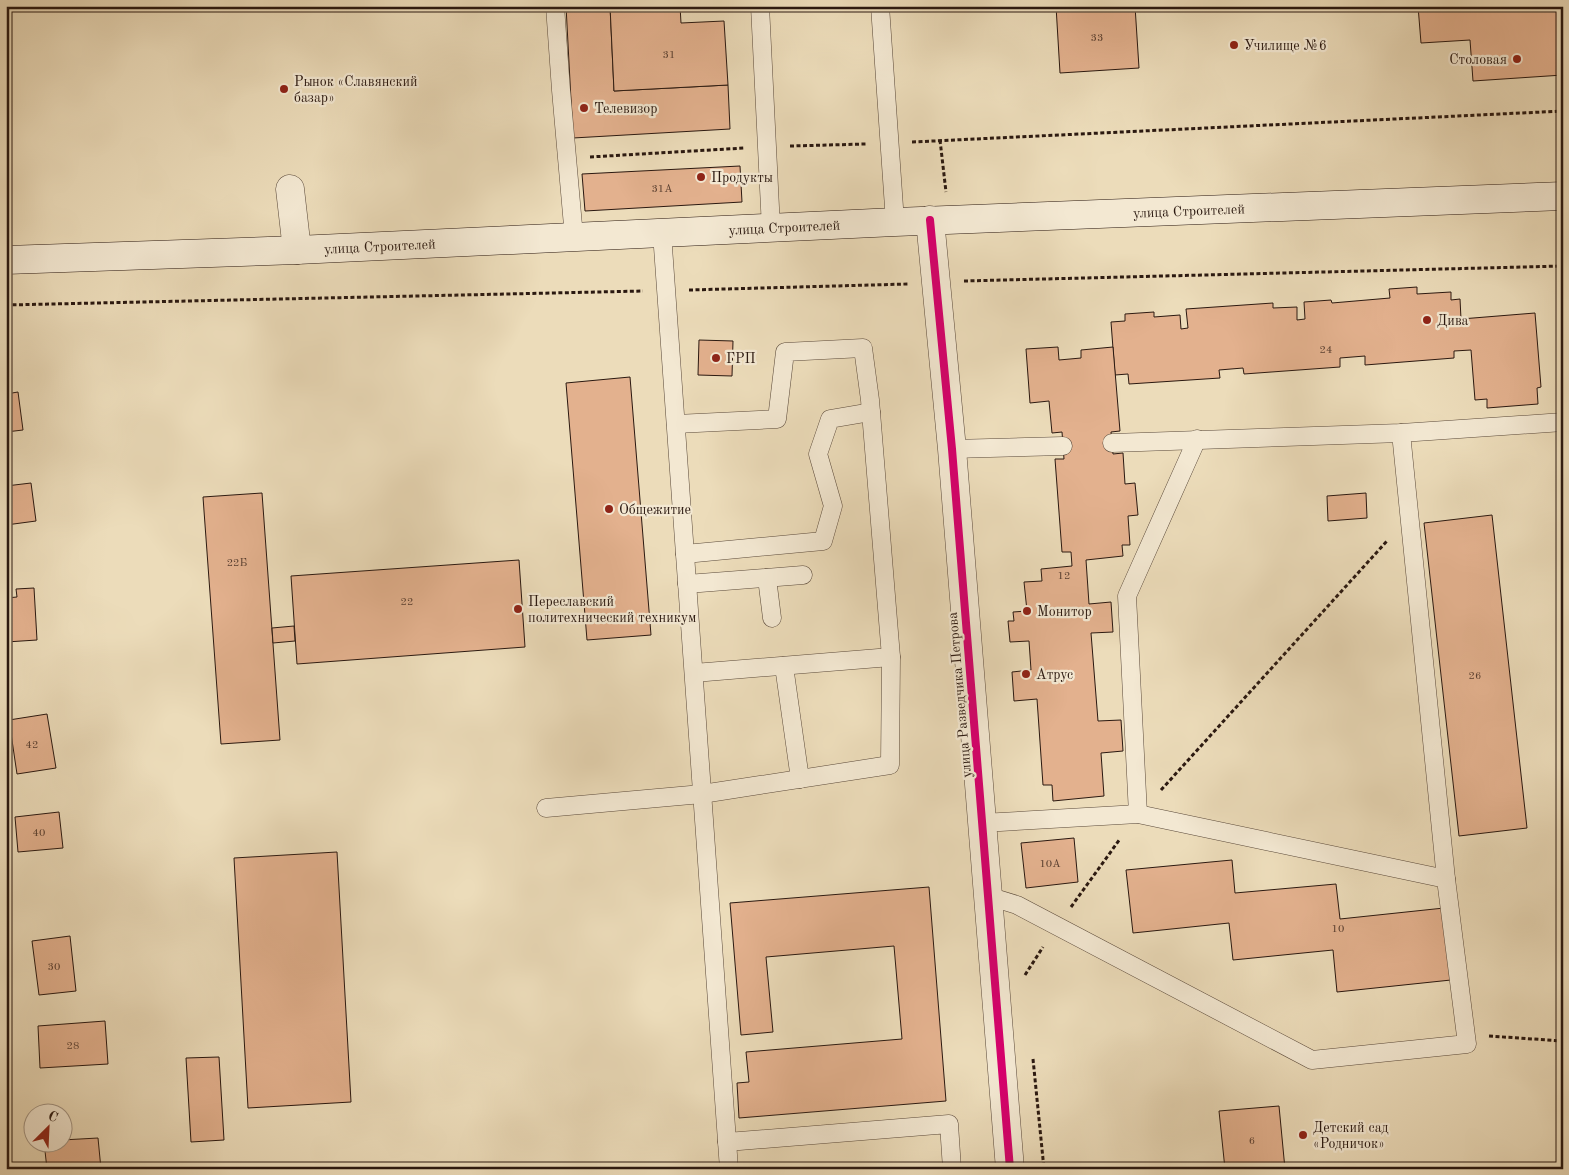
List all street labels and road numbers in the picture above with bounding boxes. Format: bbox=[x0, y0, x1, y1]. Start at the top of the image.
street label: улица Строителей bbox=[1133, 202, 1245, 221]
street label: улица Строителей bbox=[728, 219, 840, 238]
street label: улица Строителей bbox=[324, 238, 436, 257]
street label: улица Разведчика Петрова bbox=[946, 611, 974, 778]

